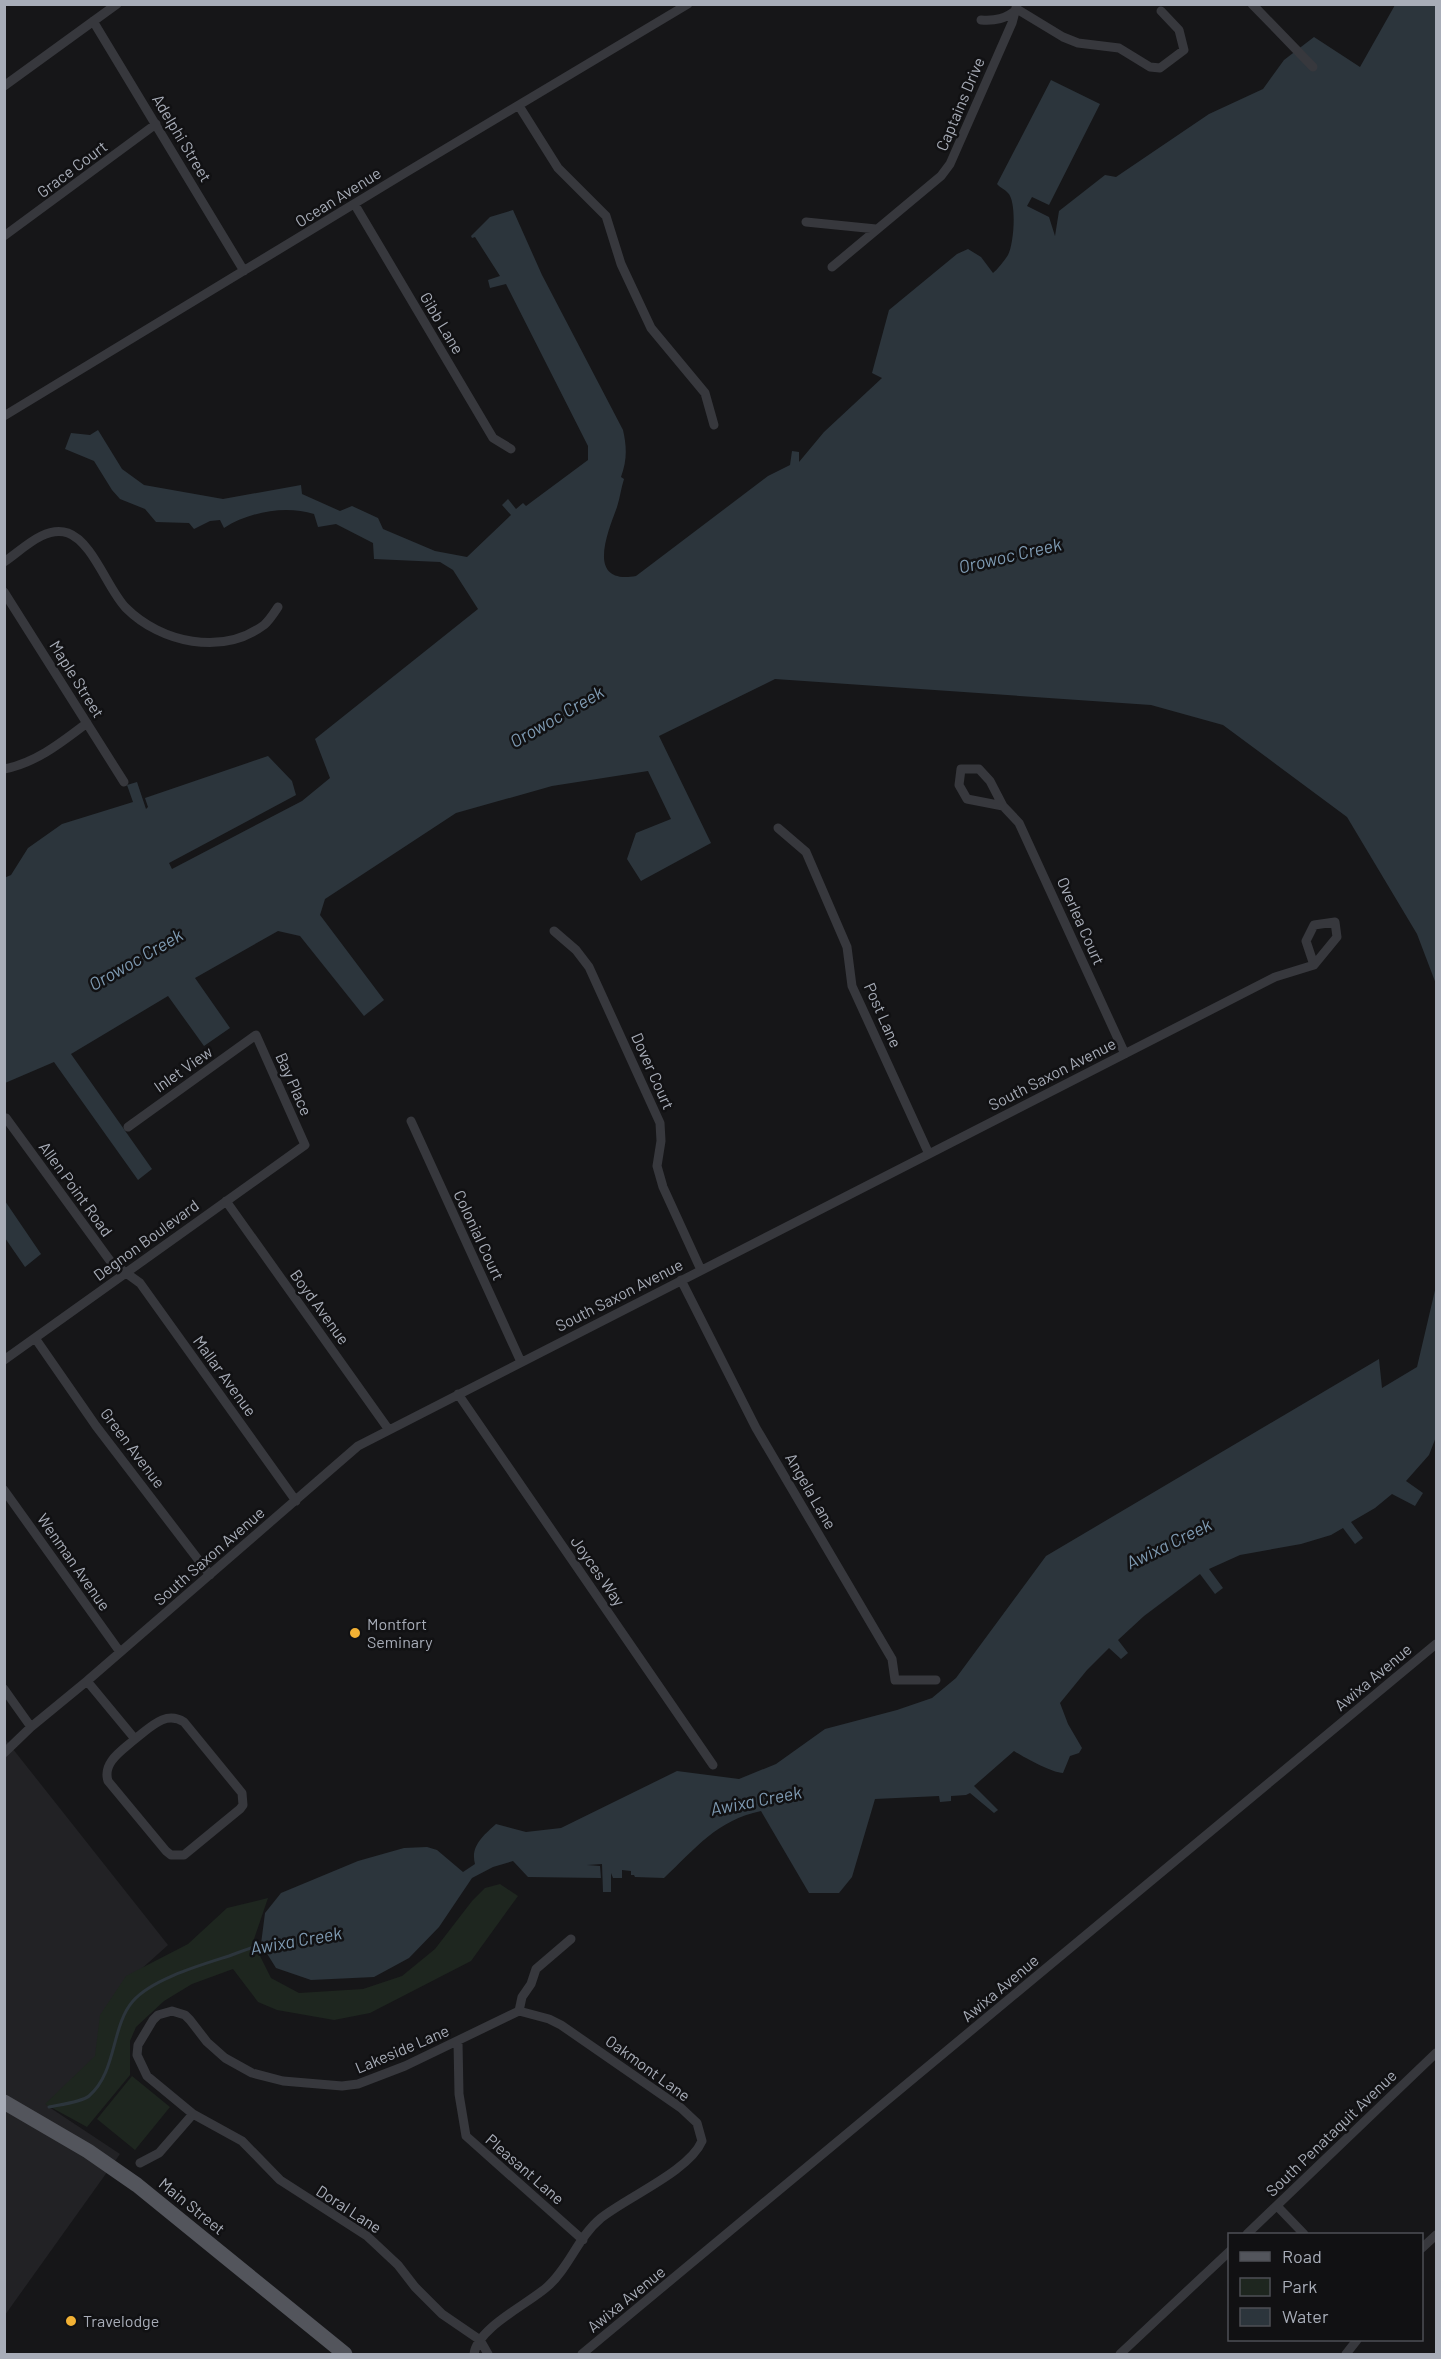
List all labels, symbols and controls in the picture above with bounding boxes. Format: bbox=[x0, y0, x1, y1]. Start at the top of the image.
street label: Captains Drive bbox=[931, 54, 988, 153]
street label: Adelphi Street bbox=[149, 90, 216, 185]
street label: Grace Court bbox=[33, 136, 110, 201]
street label: Ocean Avenue bbox=[291, 163, 384, 230]
street label: Gibb Lane bbox=[417, 288, 468, 357]
water label: Orowoc Creek bbox=[956, 532, 1064, 578]
street label: Maple Street bbox=[46, 637, 109, 721]
water label: Orowoc Creek bbox=[506, 680, 608, 752]
street label: Overlea Court bbox=[1054, 874, 1109, 968]
water label: Orowoc Creek bbox=[85, 923, 187, 995]
street label: Post Lane bbox=[861, 979, 906, 1050]
street label: Dover Court bbox=[628, 1029, 679, 1112]
street label: South Saxon Avenue bbox=[985, 1033, 1119, 1114]
street label: Inlet View bbox=[150, 1041, 216, 1096]
street label: Bay Place bbox=[272, 1049, 317, 1118]
street label: Allen Point Road bbox=[36, 1138, 117, 1240]
street label: Colonial Court bbox=[450, 1187, 509, 1283]
street label: Degnon Boulevard bbox=[89, 1195, 202, 1284]
street label: South Saxon Avenue bbox=[552, 1254, 686, 1335]
street label: Boyd Avenue bbox=[287, 1265, 354, 1348]
street label: Mallar Avenue bbox=[190, 1332, 261, 1420]
street label: Green Avenue bbox=[97, 1404, 170, 1491]
street label: Angela Lane bbox=[782, 1449, 841, 1532]
street label: South Saxon Avenue bbox=[149, 1502, 268, 1609]
street label: Wenman Avenue bbox=[34, 1509, 115, 1614]
water label: Awixa Creek bbox=[1122, 1513, 1215, 1573]
street label: Joyces Way bbox=[567, 1532, 630, 1610]
place label: Montfort Seminary bbox=[367, 1614, 433, 1651]
marker: Montfort Seminary bbox=[348, 1626, 362, 1640]
street label: Awixa Avenue bbox=[1330, 1639, 1415, 1714]
water label: Awixa Creek bbox=[708, 1780, 804, 1820]
water label: Awixa Creek bbox=[248, 1921, 344, 1959]
street label: Awixa Avenue bbox=[957, 1950, 1042, 2025]
street label: Lakeside Lane bbox=[352, 2020, 451, 2077]
street label: Oakmont Lane bbox=[602, 2031, 694, 2105]
street label: South Penataquit Avenue bbox=[1261, 2065, 1400, 2200]
street label: Pleasant Lane bbox=[482, 2129, 568, 2208]
street label: Main Street bbox=[156, 2173, 229, 2238]
street label: Doral Lane bbox=[313, 2181, 385, 2237]
legend bbox=[1228, 2233, 1423, 2341]
text: Road bbox=[1282, 2245, 1322, 2267]
street label: Awixa Avenue bbox=[583, 2261, 668, 2336]
text: Park bbox=[1282, 2275, 1317, 2297]
text: Water bbox=[1282, 2305, 1329, 2327]
place label: Travelodge bbox=[83, 2311, 159, 2330]
marker: Travelodge bbox=[64, 2314, 78, 2328]

